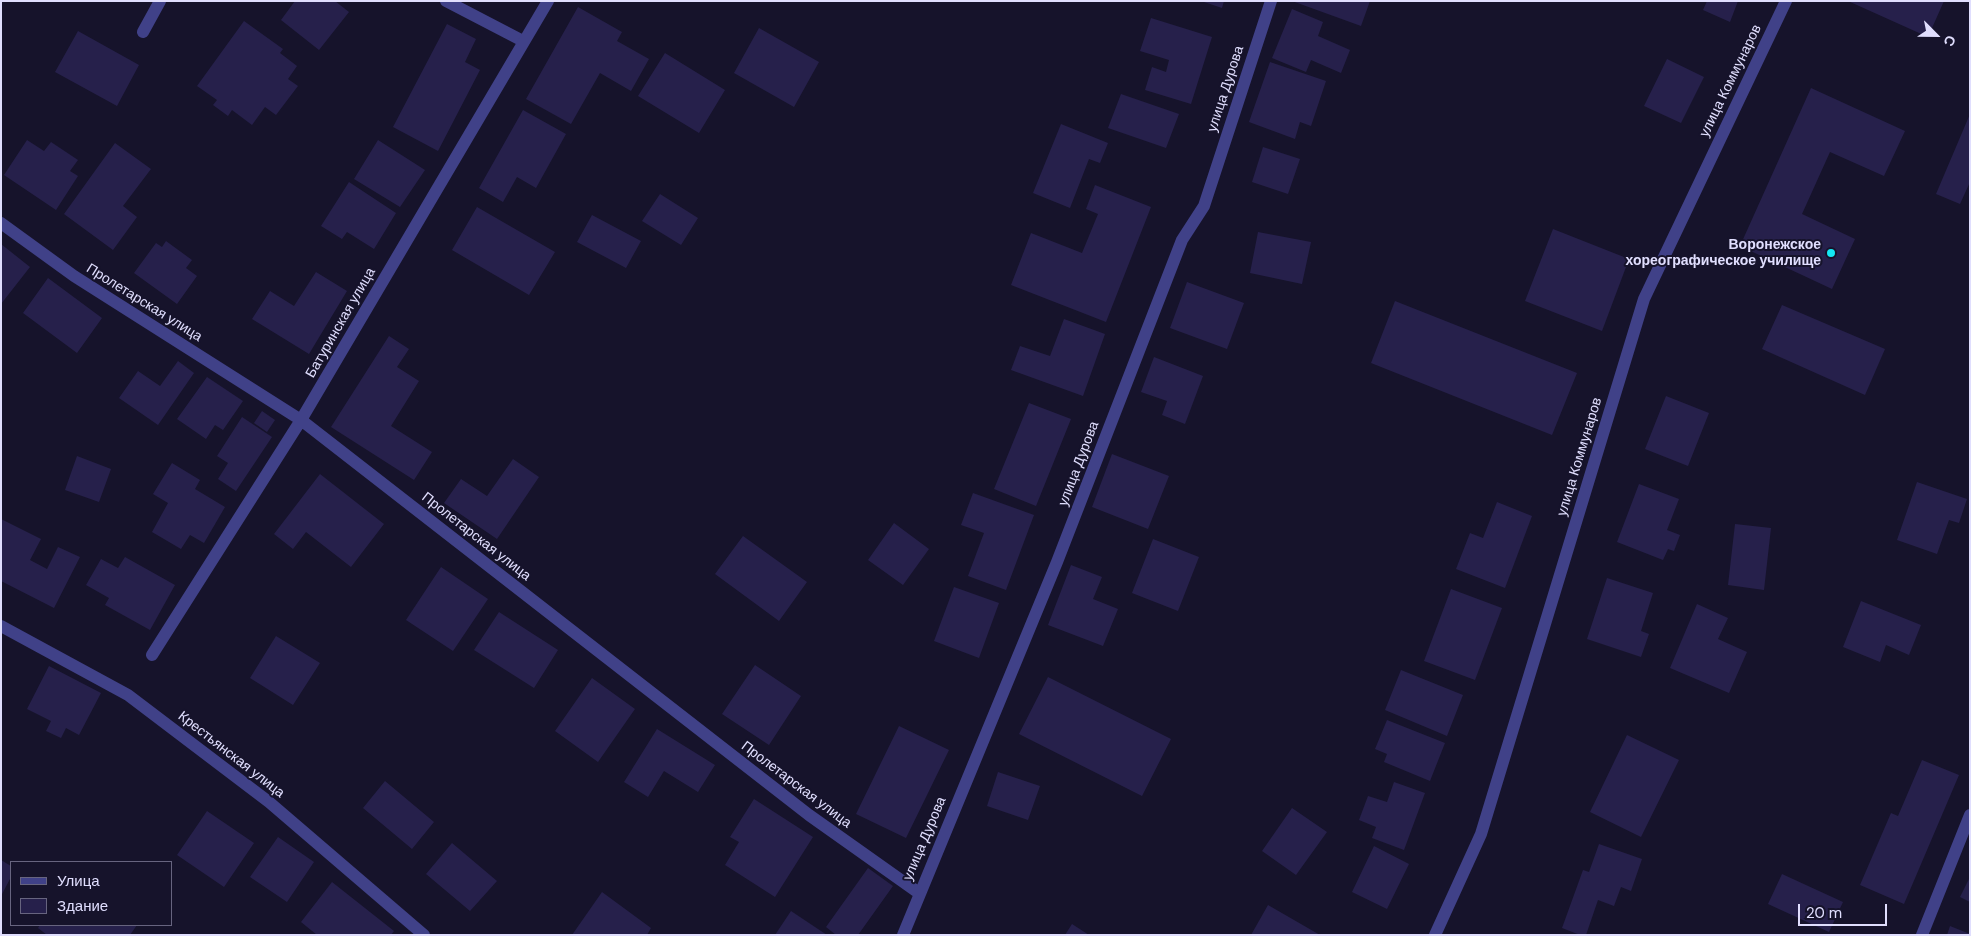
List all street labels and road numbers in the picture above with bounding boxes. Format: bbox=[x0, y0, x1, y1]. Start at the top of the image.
street label: улица Коммунаров bbox=[1696, 22, 1766, 140]
street label: улица Дурова bbox=[1204, 44, 1248, 134]
street label: Пролетарская улица bbox=[83, 260, 205, 346]
street label: Батуринская улица bbox=[303, 265, 379, 381]
street label: улица Коммунаров bbox=[1554, 396, 1606, 518]
street label: улица Дурова bbox=[1055, 419, 1103, 509]
street label: Пролетарская улица bbox=[418, 489, 534, 585]
street label: Крестьянская улица bbox=[174, 708, 288, 802]
street label: Пролетарская улица bbox=[738, 738, 854, 832]
street label: улица Дурова bbox=[900, 795, 950, 883]

